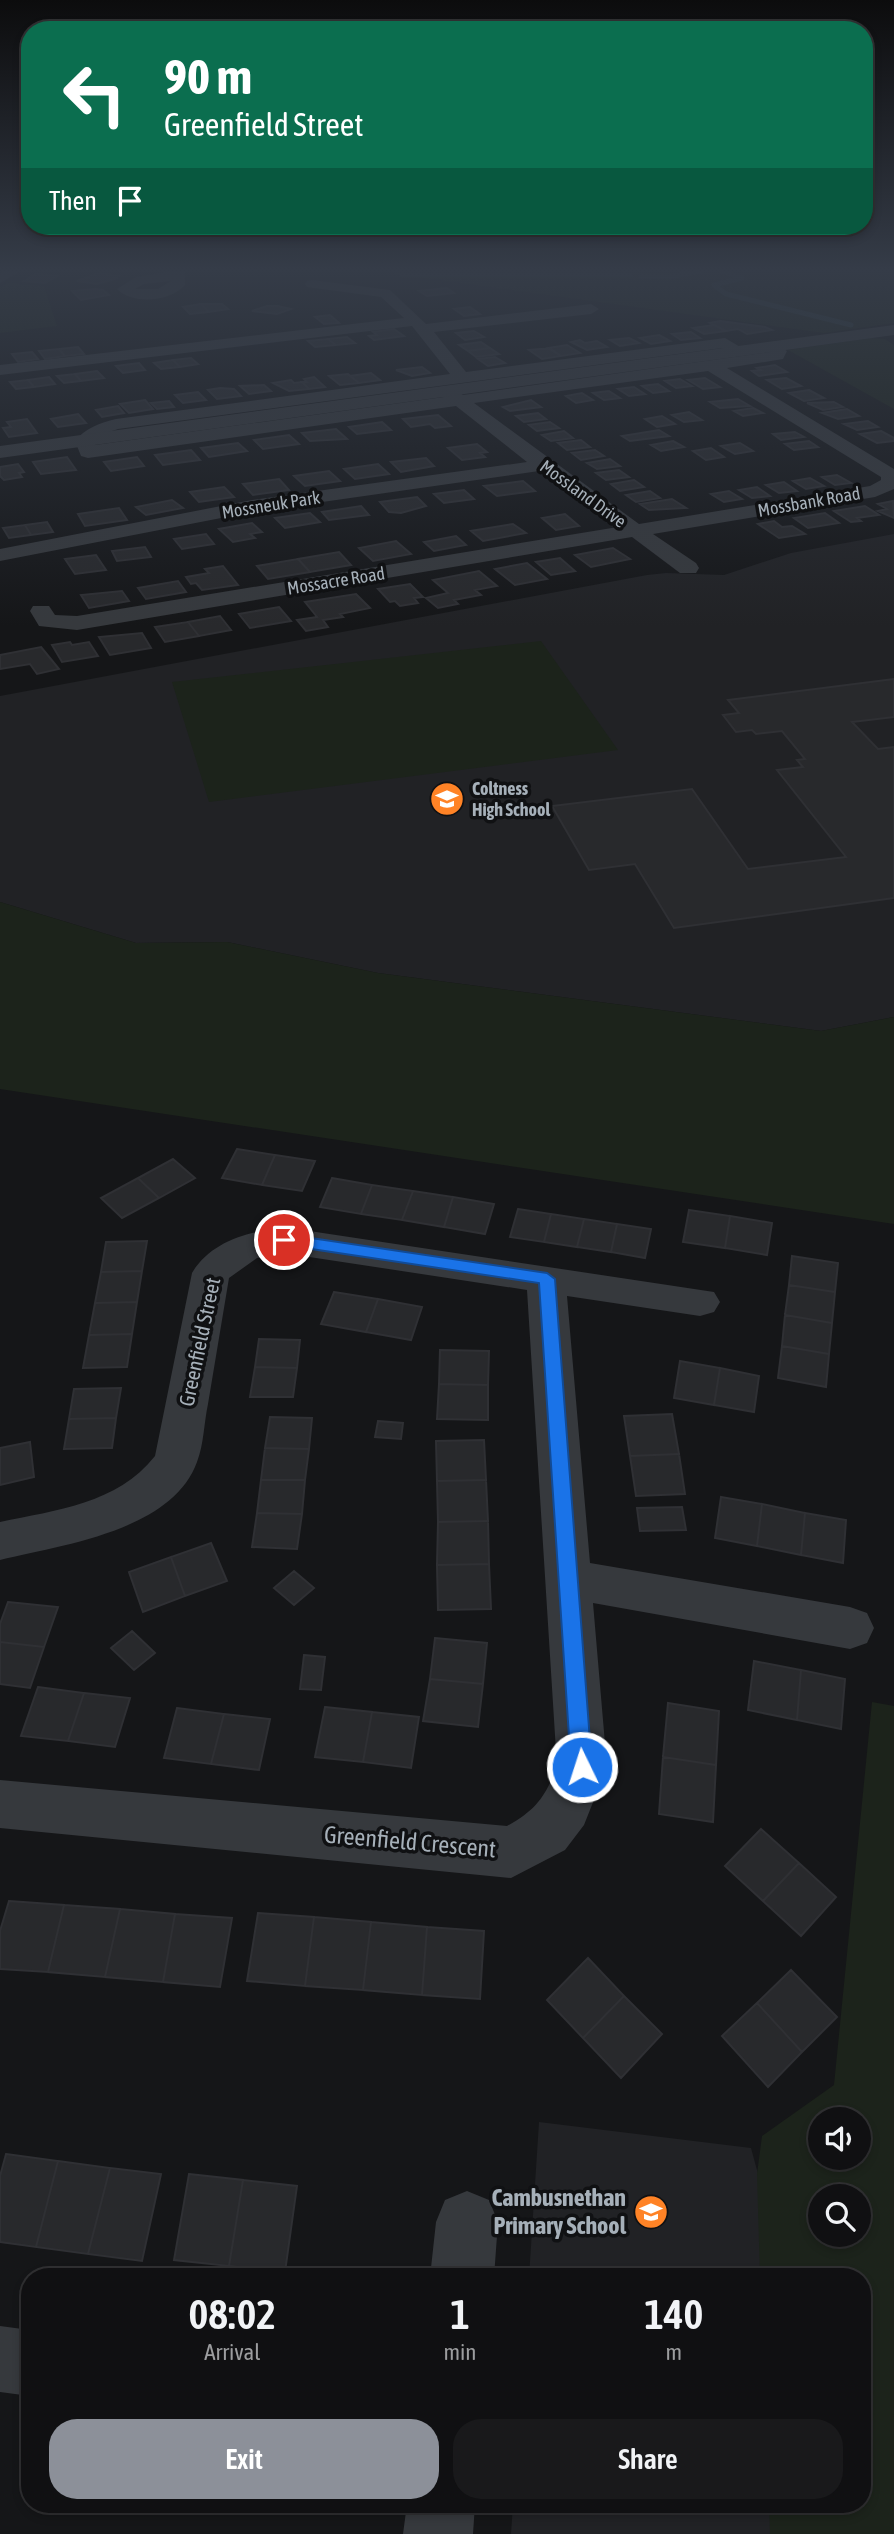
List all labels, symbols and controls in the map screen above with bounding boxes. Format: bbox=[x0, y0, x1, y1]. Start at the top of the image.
text: 90 m bbox=[164, 48, 252, 104]
icon: left bbox=[49, 49, 140, 140]
text: Greenfield Street bbox=[164, 106, 363, 143]
icon: arrive bbox=[111, 182, 149, 220]
text: Then bbox=[49, 186, 97, 216]
street label: Mossland Drive bbox=[536, 455, 630, 532]
street label: Mossbank Road bbox=[756, 482, 862, 521]
street label: Mossneuk Park bbox=[220, 486, 322, 523]
street label: Mossacre Road bbox=[286, 562, 386, 599]
place label: Coltness High School bbox=[472, 778, 550, 820]
school or university icon: Coltness High School bbox=[428, 780, 466, 818]
pin bbox=[254, 1210, 314, 1270]
icon: arrive bbox=[265, 1221, 303, 1259]
street label: Greenfield Street bbox=[174, 1275, 224, 1408]
position arrow bbox=[545, 1730, 619, 1804]
street label: Greenfield Crescent bbox=[323, 1821, 497, 1862]
map controls bbox=[808, 2107, 871, 2247]
button: sound bbox=[808, 2107, 871, 2170]
place label: Cambusnethan Primary School bbox=[491, 2184, 627, 2239]
button: search bbox=[808, 2184, 871, 2247]
school or university icon: Cambusnethan Primary School bbox=[632, 2193, 670, 2231]
text: 08:02 bbox=[189, 2290, 276, 2338]
text: 1 bbox=[450, 2290, 470, 2338]
text: 140 bbox=[644, 2290, 703, 2338]
text: Arrival bbox=[204, 2339, 260, 2365]
text: min bbox=[444, 2339, 477, 2365]
text: m bbox=[665, 2339, 682, 2365]
button: Exit bbox=[49, 2419, 439, 2499]
button: Share bbox=[453, 2419, 843, 2499]

